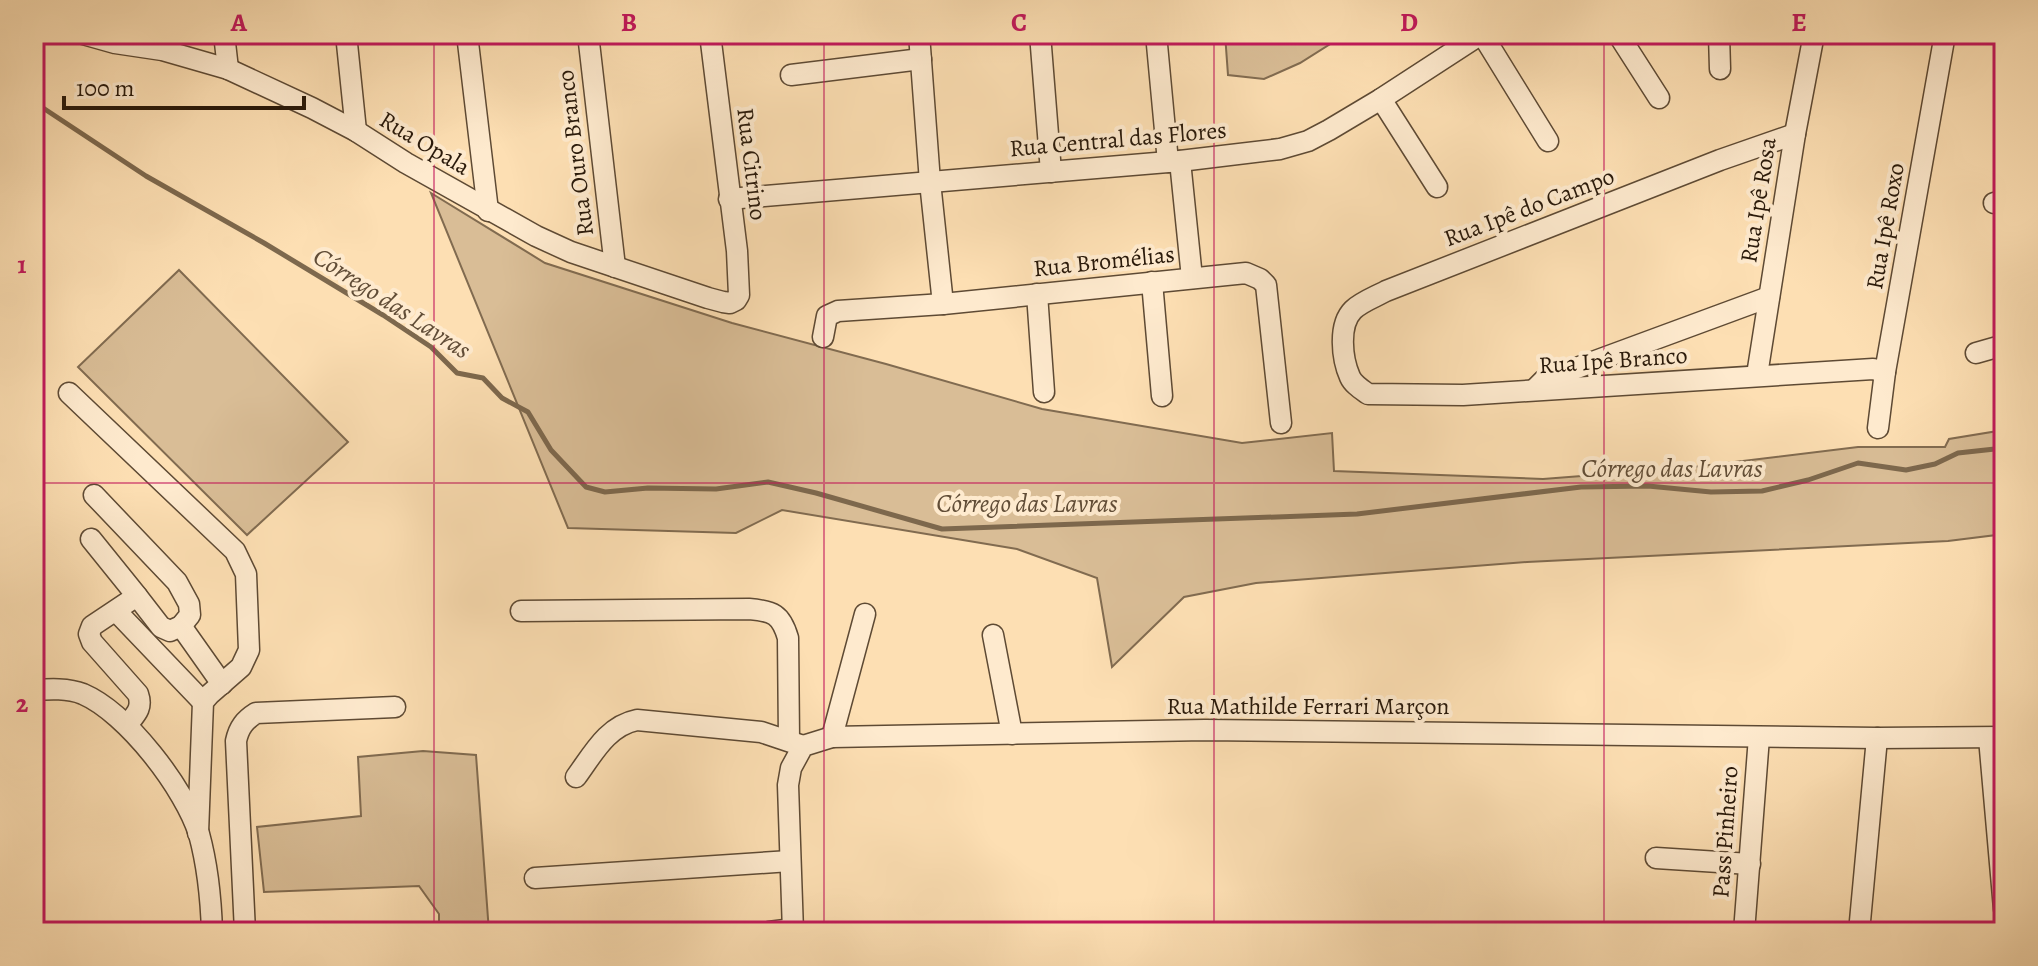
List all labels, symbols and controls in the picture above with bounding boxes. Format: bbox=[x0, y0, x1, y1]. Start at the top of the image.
text: A bbox=[230, 5, 248, 40]
text: B bbox=[621, 5, 637, 40]
text: C bbox=[1011, 5, 1027, 40]
text: D bbox=[1400, 5, 1418, 40]
text: E bbox=[1791, 5, 1807, 40]
scale bar bbox=[64, 60, 304, 110]
street label: Rua Ouro Branco bbox=[549, 68, 601, 238]
text: 100 m bbox=[76, 72, 135, 104]
street label: Rua Opala bbox=[374, 103, 477, 183]
street label: Rua Citrino bbox=[729, 106, 775, 222]
street label: Rua Central das Flores bbox=[1008, 114, 1228, 164]
street label: Rua Ipê Rosa bbox=[1732, 134, 1784, 265]
street label: Rua Ipê do Campo bbox=[1439, 160, 1619, 254]
street label: Rua Ipê Roxo bbox=[1858, 160, 1912, 292]
street label: Rua Bromélias bbox=[1032, 238, 1176, 284]
water label: Córrego das Lavras bbox=[306, 239, 478, 367]
text: 1 bbox=[17, 247, 27, 282]
street label: Rua Ipê Branco bbox=[1538, 339, 1688, 381]
water label: Córrego das Lavras bbox=[1581, 451, 1763, 486]
water label: Córrego das Lavras bbox=[936, 486, 1118, 521]
text: 2 bbox=[16, 686, 29, 721]
street label: Rua Mathilde Ferrari Marçon bbox=[1166, 690, 1450, 722]
street label: Pass Pinheiro bbox=[1704, 765, 1746, 899]

